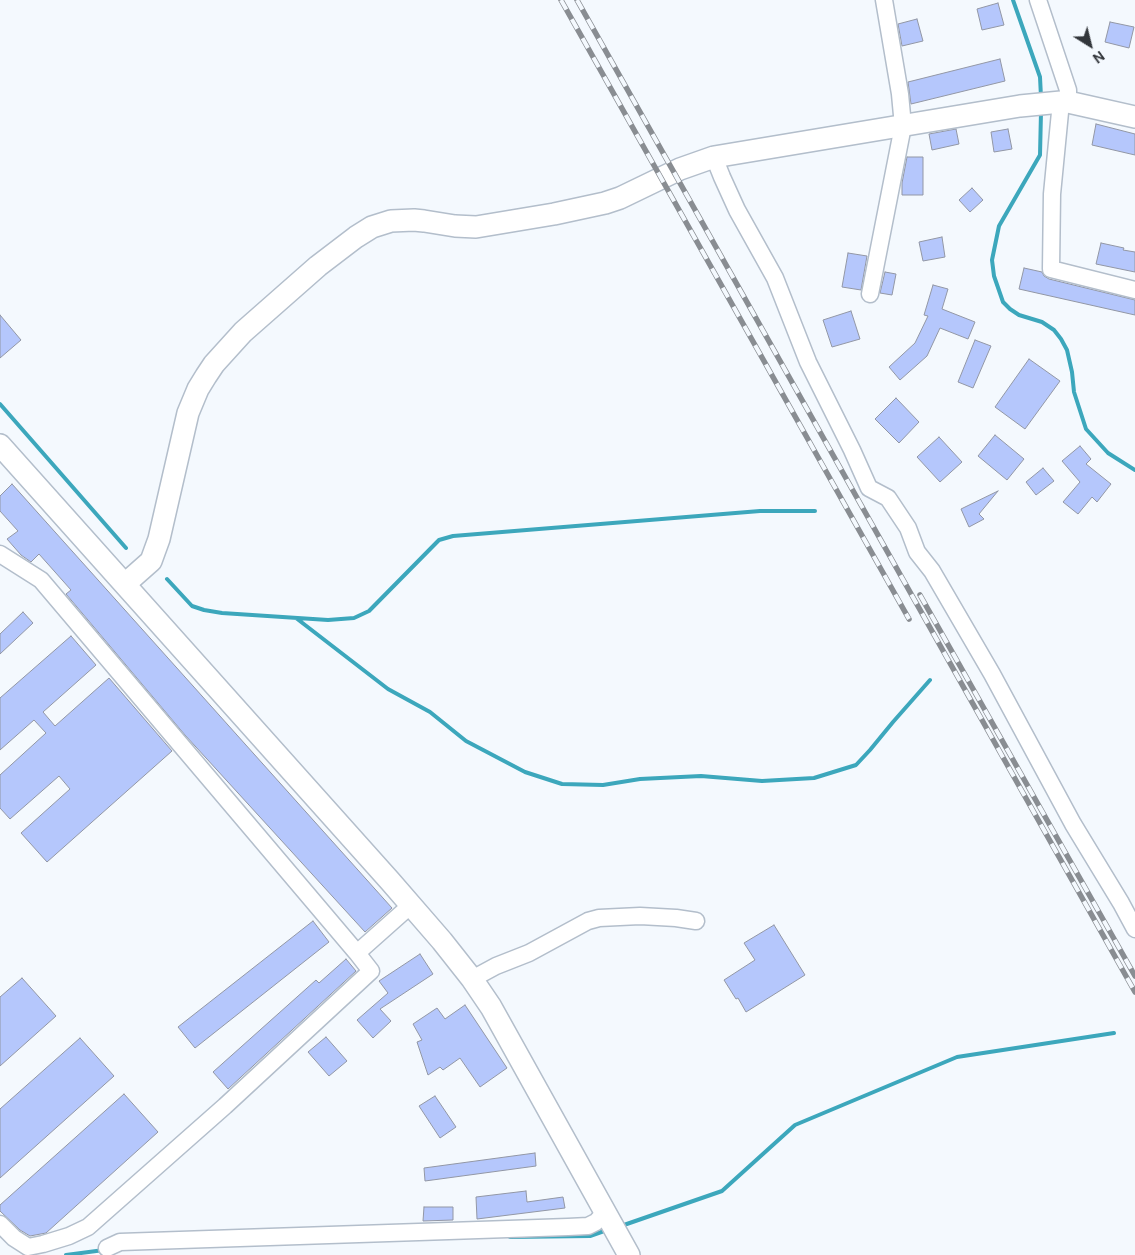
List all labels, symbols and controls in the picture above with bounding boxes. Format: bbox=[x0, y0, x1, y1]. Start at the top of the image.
north arrow bbox=[1065, 20, 1115, 70]
text: N bbox=[1089, 47, 1108, 67]

